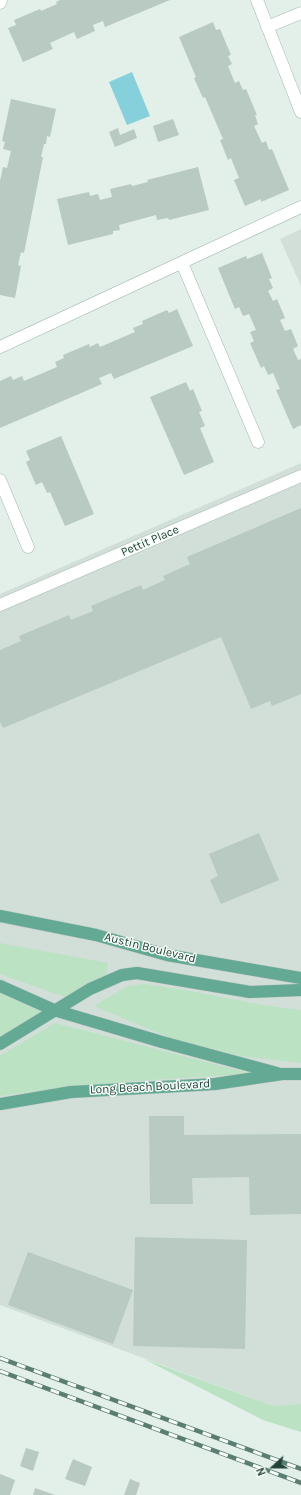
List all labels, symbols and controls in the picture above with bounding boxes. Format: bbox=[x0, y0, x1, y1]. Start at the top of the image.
street label: Pettit Place bbox=[119, 522, 181, 560]
street label: Austin Boulevard bbox=[103, 930, 197, 966]
street label: Long Beach Boulevard bbox=[89, 1077, 211, 1097]
north arrow bbox=[253, 1447, 293, 1487]
text: N bbox=[254, 1465, 269, 1477]

